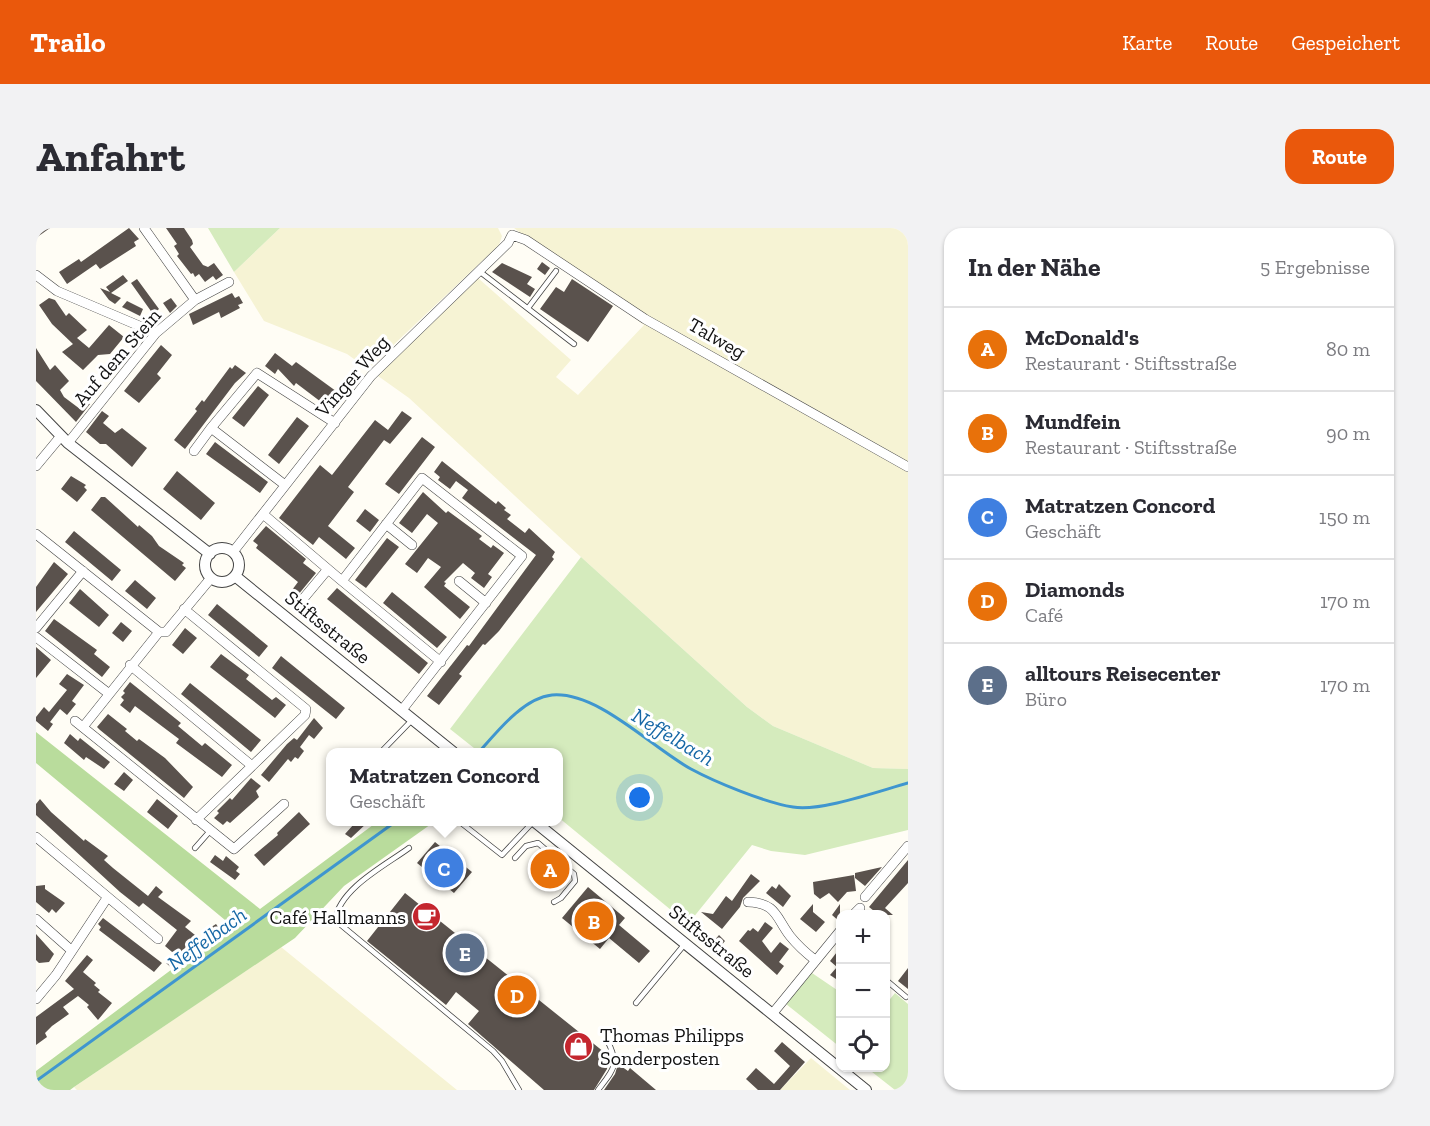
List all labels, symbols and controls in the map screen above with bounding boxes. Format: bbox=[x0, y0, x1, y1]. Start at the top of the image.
text: Trailo bbox=[30, 26, 106, 59]
text: Karte bbox=[1122, 30, 1172, 55]
text: Route bbox=[1205, 30, 1258, 55]
text: Gespeichert bbox=[1291, 30, 1400, 55]
button: Route bbox=[1285, 129, 1394, 184]
text: Anfahrt bbox=[36, 131, 185, 182]
text: In der Nähe bbox=[968, 251, 1100, 283]
text: 5 Ergebnisse bbox=[1260, 255, 1370, 279]
street label: Auf dem Stein bbox=[68, 303, 166, 411]
street label: Talweg bbox=[684, 312, 750, 364]
text: McDonald's bbox=[1025, 324, 1139, 351]
street label: Vinger Weg bbox=[309, 330, 394, 422]
text: A bbox=[981, 337, 994, 361]
text: 80 m bbox=[1326, 337, 1370, 361]
text: Restaurant · Stiftsstraße bbox=[1025, 351, 1237, 375]
text: Mundfein bbox=[1025, 408, 1121, 435]
text: B bbox=[981, 421, 994, 445]
text: 90 m bbox=[1326, 421, 1370, 445]
text: Restaurant · Stiftsstraße bbox=[1025, 435, 1237, 459]
text: Matratzen Concord bbox=[1025, 492, 1215, 519]
text: C bbox=[981, 505, 994, 529]
text: 150 m bbox=[1319, 505, 1370, 529]
text: Geschäft bbox=[1025, 519, 1101, 543]
text: Diamonds bbox=[1025, 576, 1125, 603]
street label: Stiftsstraße bbox=[280, 585, 376, 669]
text: D bbox=[981, 589, 994, 613]
text: 170 m bbox=[1320, 589, 1370, 613]
text: Café bbox=[1025, 603, 1063, 627]
text: alltours Reisecenter bbox=[1025, 660, 1221, 687]
text: E bbox=[982, 673, 993, 697]
text: 170 m bbox=[1320, 673, 1370, 697]
text: Büro bbox=[1025, 687, 1067, 711]
water label: Neffelbach bbox=[628, 702, 719, 771]
popup bbox=[326, 748, 563, 826]
text: Matratzen Concord bbox=[349, 762, 540, 789]
your location bbox=[625, 783, 654, 812]
text: Geschäft bbox=[349, 789, 425, 813]
pin: C bbox=[424, 846, 464, 890]
pin: A bbox=[530, 846, 570, 892]
pin: B bbox=[574, 898, 614, 944]
street label: Stiftsstraße bbox=[664, 899, 760, 983]
cafe icon: Café Hallmanns bbox=[411, 901, 443, 933]
water label: Neffelbach bbox=[162, 902, 251, 976]
place label: Café Hallmanns bbox=[269, 905, 406, 929]
map controls bbox=[836, 910, 890, 1072]
button: + bbox=[836, 910, 890, 964]
pin: E bbox=[446, 930, 484, 976]
button: − bbox=[836, 964, 890, 1018]
pin: D bbox=[498, 972, 536, 1017]
button: locate bbox=[836, 1018, 890, 1072]
place label: Thomas Philipps Sonderposten bbox=[600, 1023, 744, 1070]
shop icon: Thomas Philipps Sonderposten bbox=[563, 1030, 595, 1062]

